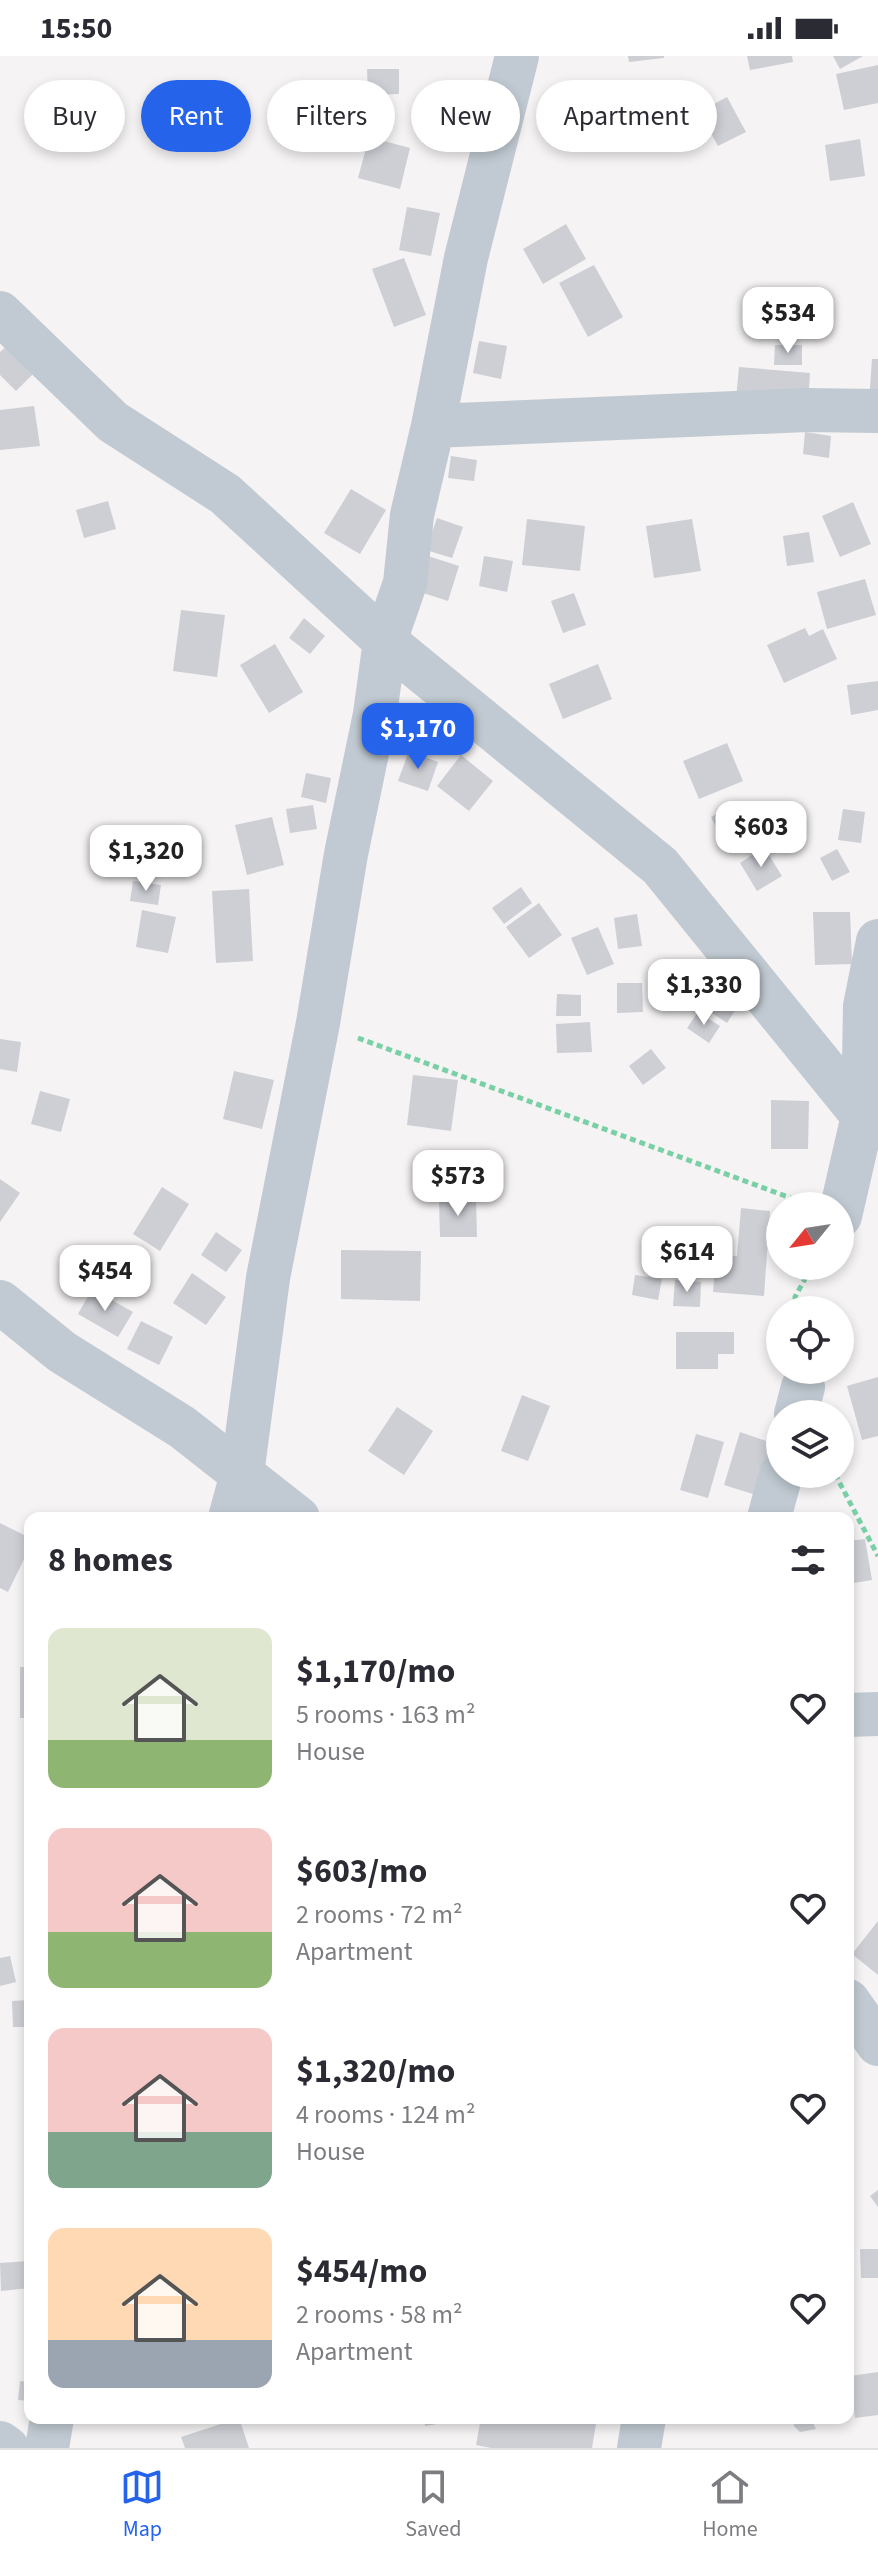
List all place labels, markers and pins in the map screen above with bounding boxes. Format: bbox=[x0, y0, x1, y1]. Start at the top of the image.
pin: $534 bbox=[741, 287, 835, 355]
pin: $1,170 bbox=[353, 703, 483, 771]
pin: $603 bbox=[714, 801, 808, 869]
pin: $1,320 bbox=[81, 825, 211, 893]
pin: $1,330 bbox=[639, 959, 769, 1027]
pin: $573 bbox=[411, 1150, 505, 1218]
pin: $614 bbox=[640, 1226, 734, 1294]
pin: $454 bbox=[58, 1245, 152, 1313]

